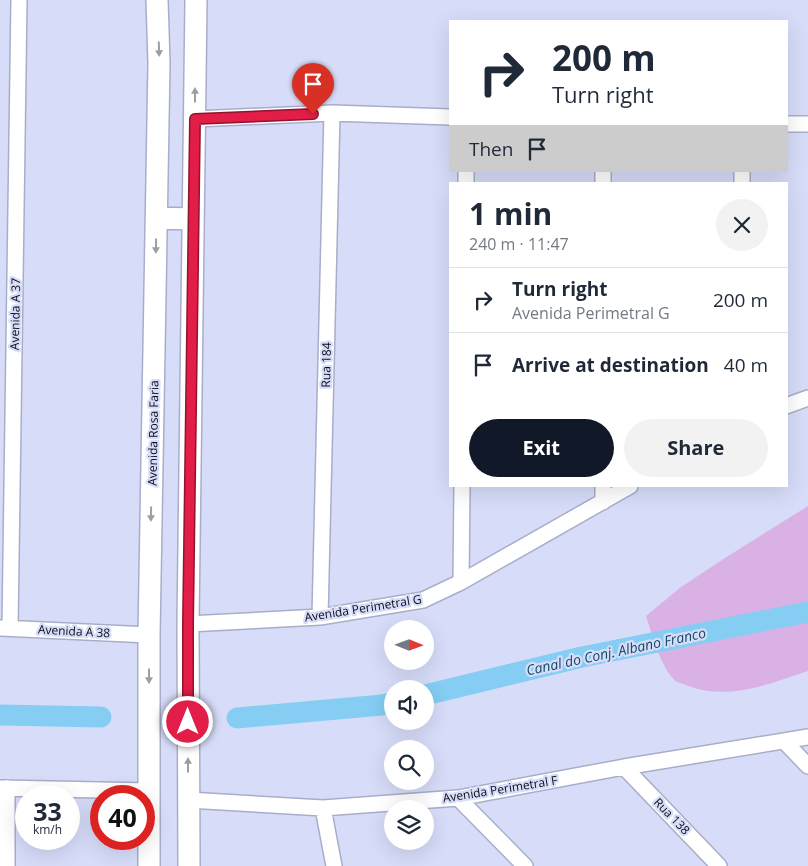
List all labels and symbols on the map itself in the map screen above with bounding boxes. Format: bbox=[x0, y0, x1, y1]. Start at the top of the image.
one-way arrow bbox=[155, 41, 163, 57]
pin bbox=[292, 63, 334, 114]
one-way arrow bbox=[191, 87, 199, 103]
one-way arrow bbox=[152, 238, 160, 254]
street label: Avenida A 37 bbox=[6, 278, 24, 350]
street label: Rua 184 bbox=[317, 342, 335, 388]
street label: Avenida Rosa Faria bbox=[144, 380, 162, 486]
one-way arrow bbox=[147, 506, 155, 522]
street label: Avenida Perimetral G bbox=[303, 590, 423, 626]
north arrow bbox=[384, 620, 434, 670]
street label: Avenida A 38 bbox=[37, 621, 111, 641]
water label: Canal do Conj. Albano Franco bbox=[524, 623, 708, 679]
one-way arrow bbox=[145, 668, 153, 684]
position arrow bbox=[161, 695, 213, 747]
one-way arrow bbox=[184, 757, 192, 773]
street label: Avenida Perimetral F bbox=[442, 772, 558, 806]
speed limit sign: 40 bbox=[90, 785, 155, 850]
street label: Rua 138 bbox=[650, 794, 694, 838]

